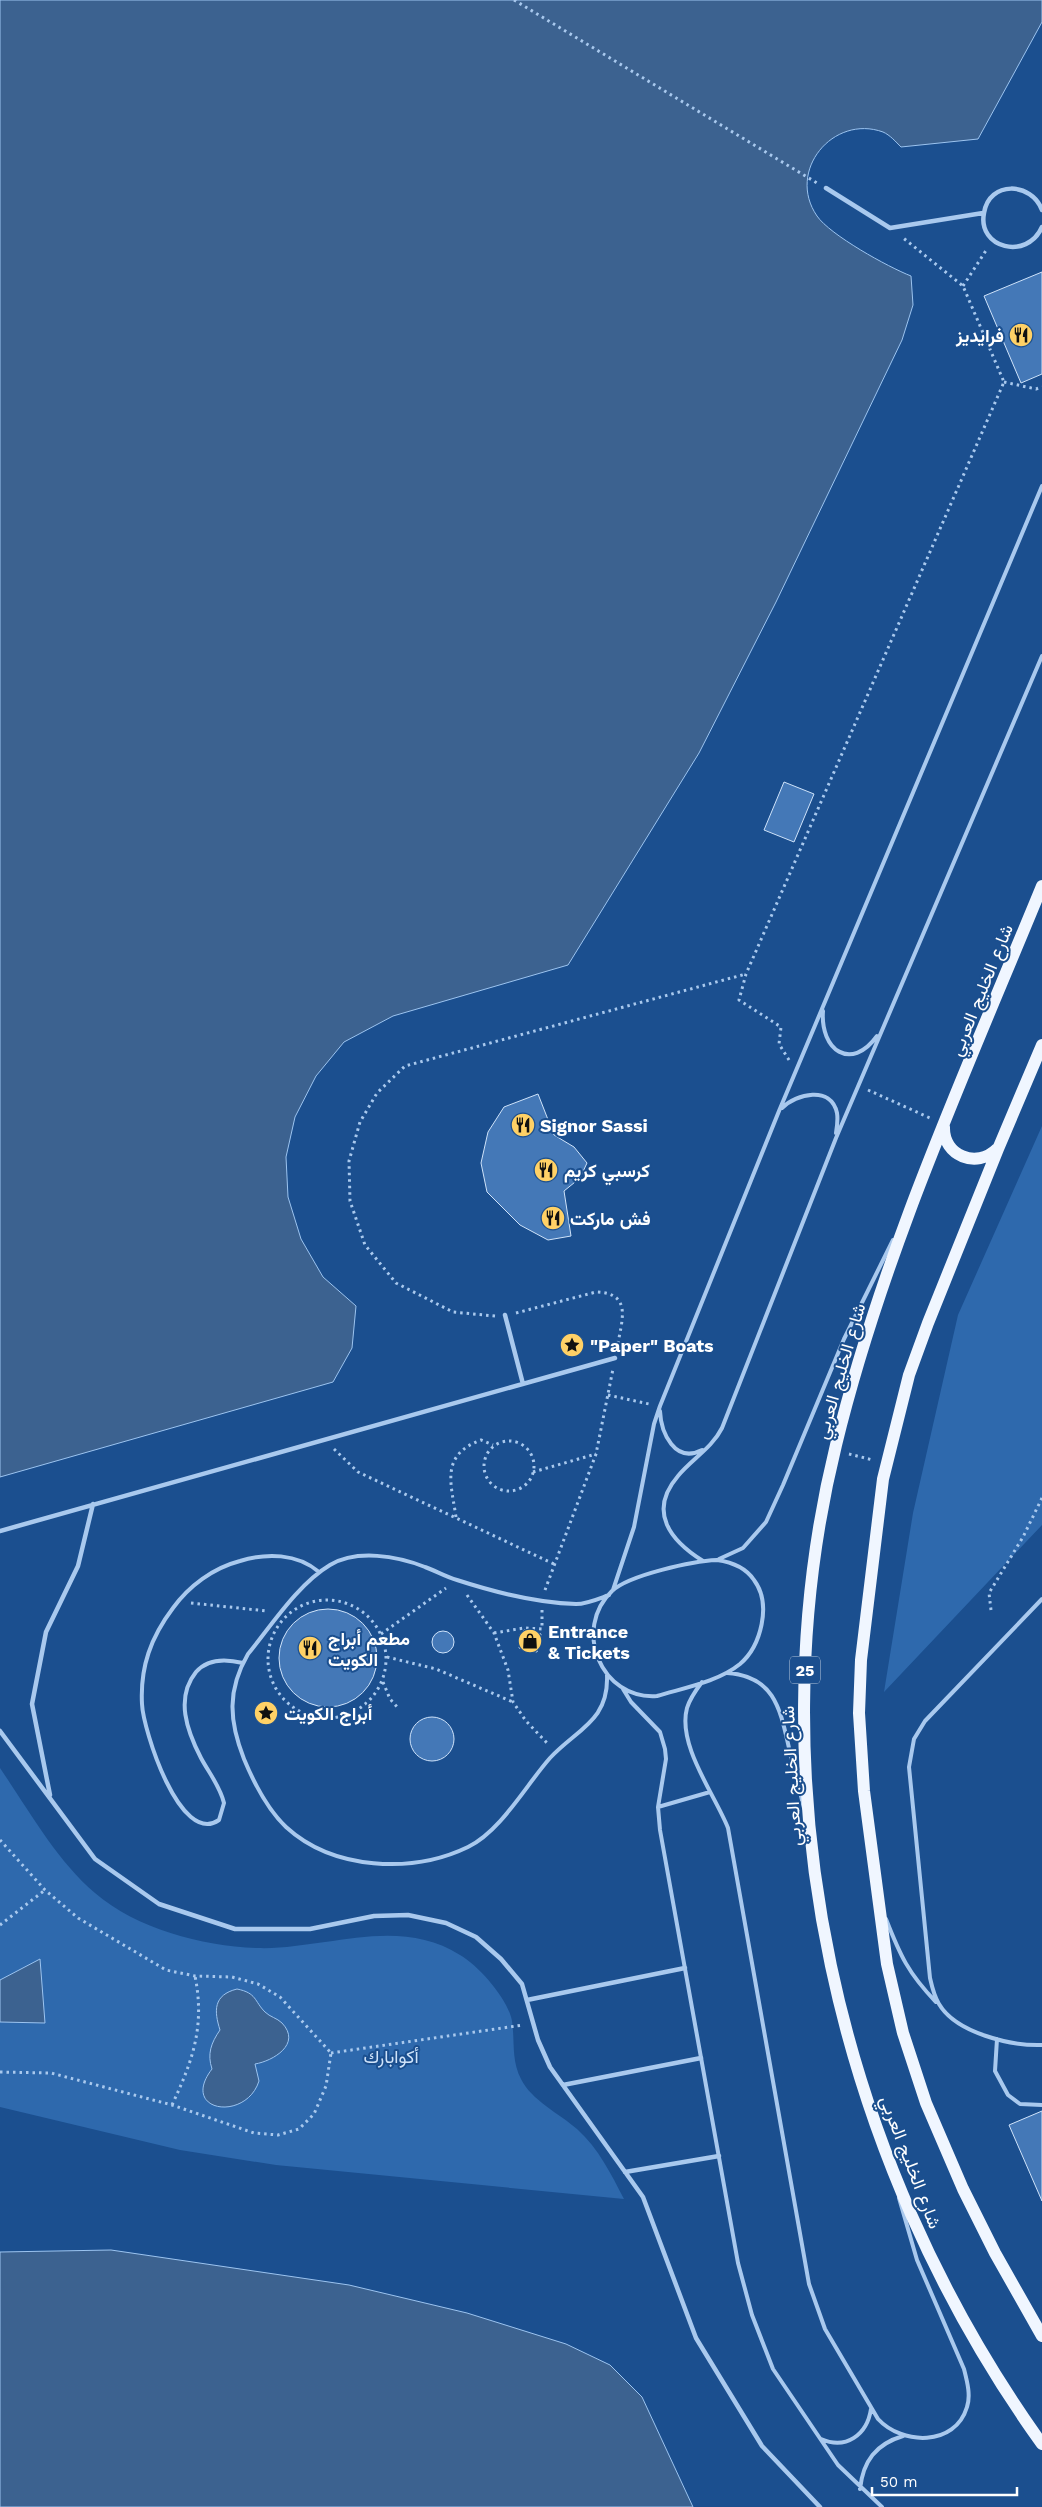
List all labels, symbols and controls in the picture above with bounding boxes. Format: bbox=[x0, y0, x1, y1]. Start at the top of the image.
restaurant icon: فرايديز bbox=[1008, 322, 1034, 348]
place label: فرايديز bbox=[955, 325, 1004, 347]
street label: شارع الخليج العربي bbox=[945, 921, 1022, 1061]
restaurant icon: Signor Sassi bbox=[510, 1112, 536, 1138]
place label: Signor Sassi bbox=[540, 1115, 648, 1136]
restaurant icon: كرسبي كريم bbox=[533, 1157, 559, 1183]
place label: كرسبي كريم bbox=[564, 1160, 650, 1186]
restaurant icon: فش ماركت bbox=[540, 1205, 566, 1231]
place label: فش ماركت bbox=[570, 1208, 651, 1230]
street label: شارع الخليج العربي bbox=[811, 1301, 874, 1443]
place icon: "Paper" Boats bbox=[559, 1332, 585, 1358]
place label: "Paper" Boats bbox=[590, 1335, 714, 1356]
place label: Entrance & Tickets bbox=[548, 1621, 630, 1663]
place label: مطعم أبراج الكويت bbox=[328, 1628, 410, 1671]
shop icon: Entrance & Tickets bbox=[517, 1628, 543, 1654]
restaurant icon: مطعم أبراج الكويت bbox=[297, 1635, 323, 1661]
road number: 25 bbox=[790, 1656, 820, 1684]
place icon: أبراج الكويت bbox=[253, 1700, 279, 1726]
place label: أبراج الكويت bbox=[284, 1703, 373, 1726]
street label: شارع الخليج العربي bbox=[777, 1705, 810, 1847]
park label: أكوابارك bbox=[363, 2046, 419, 2068]
street label: شارع الخليج العربي bbox=[871, 2093, 946, 2233]
scale bar bbox=[872, 2464, 1017, 2496]
text: 50 m bbox=[880, 2473, 917, 2491]

